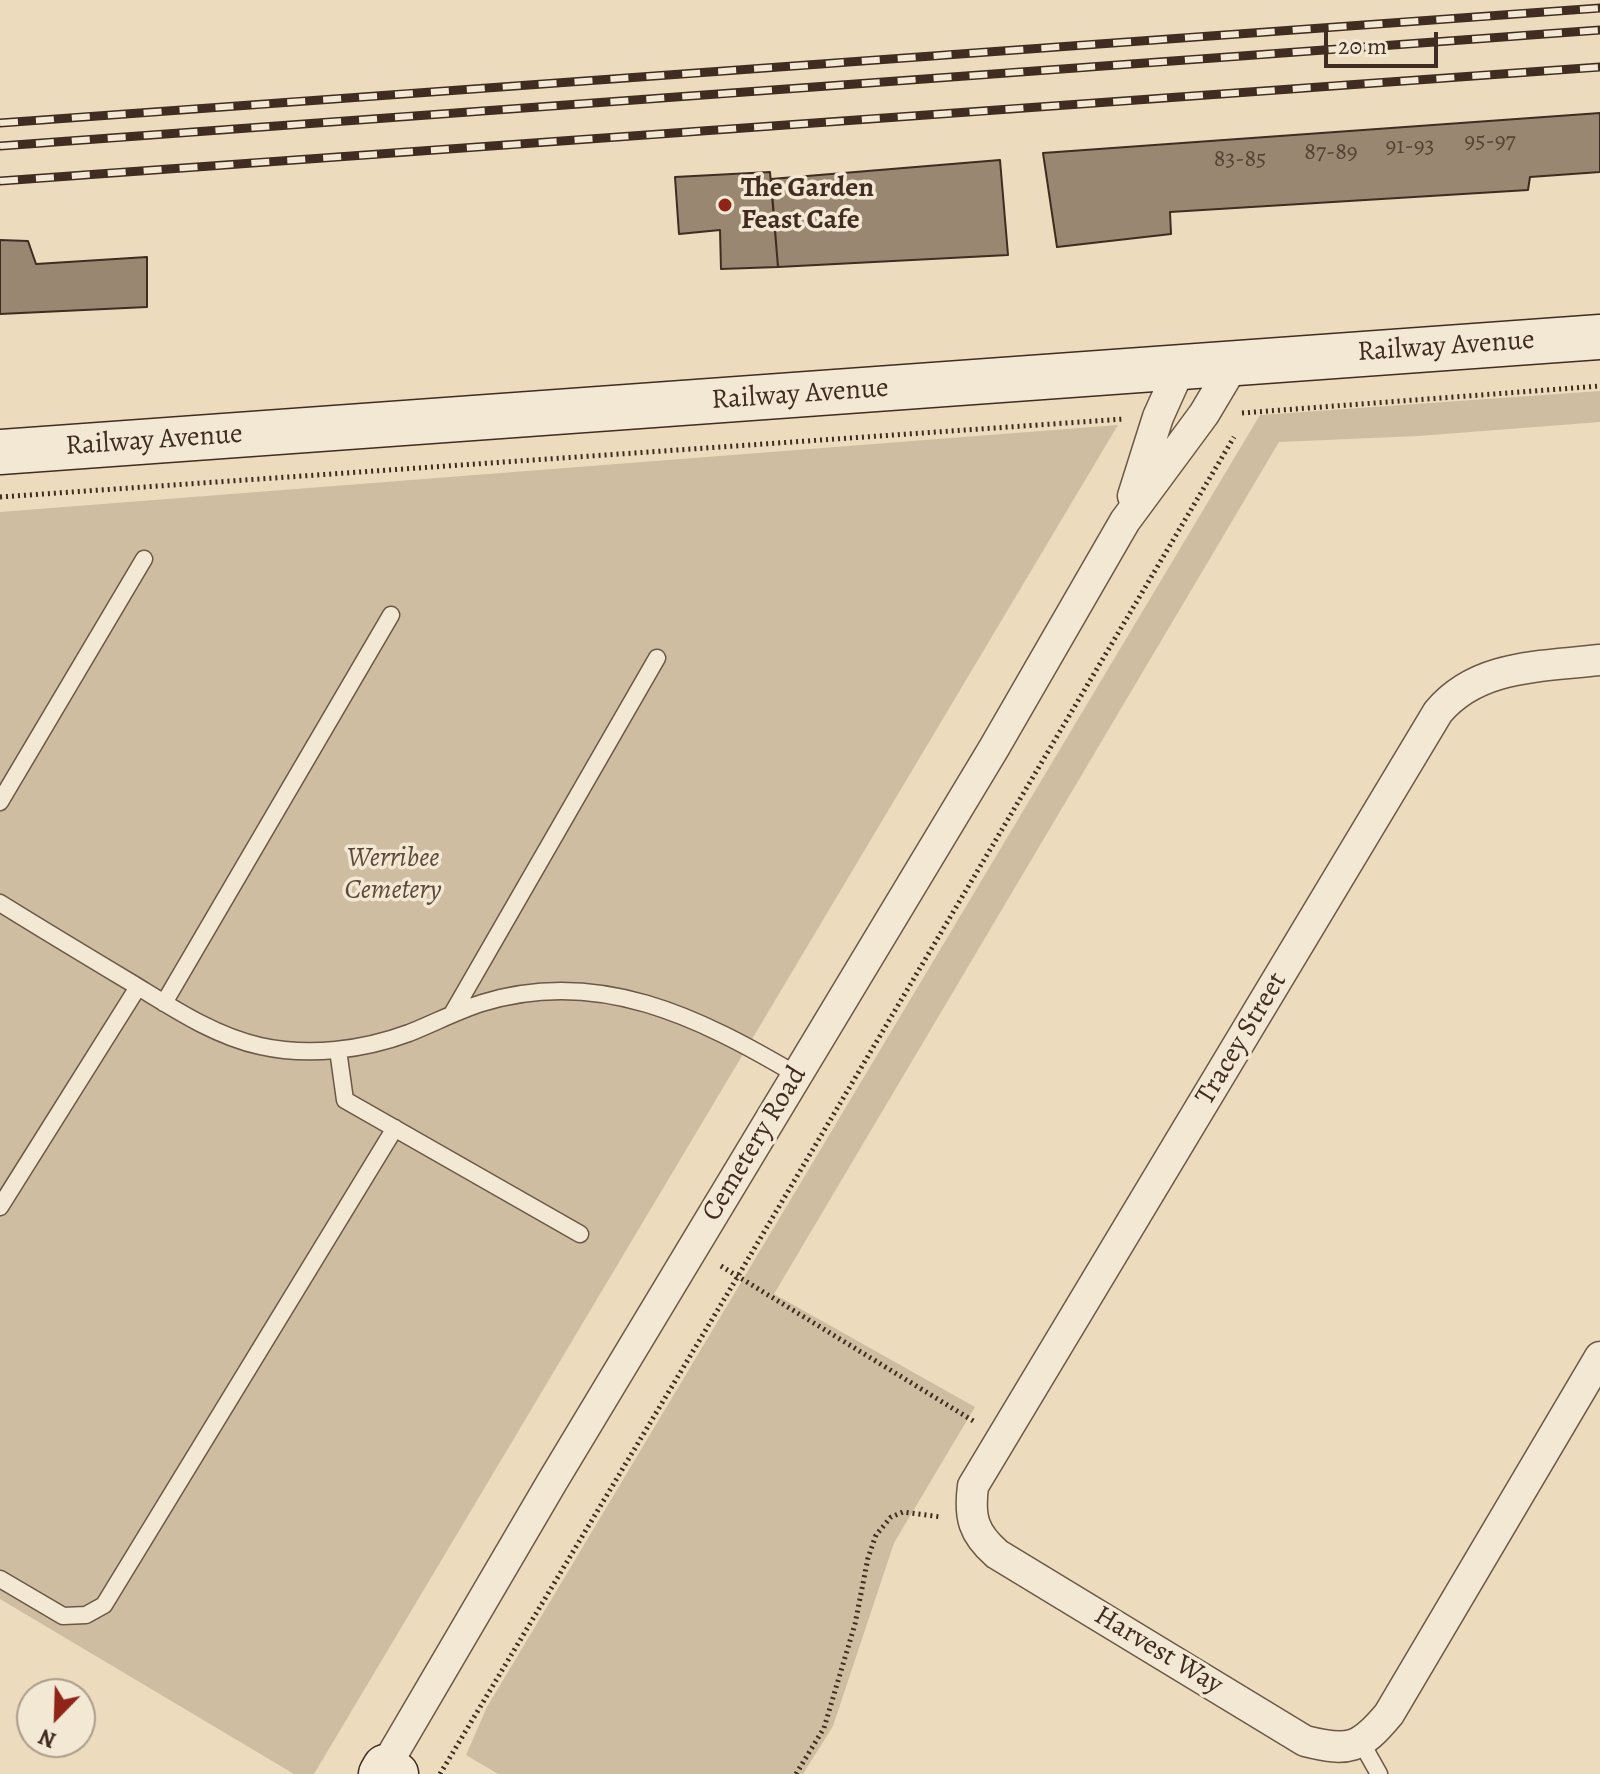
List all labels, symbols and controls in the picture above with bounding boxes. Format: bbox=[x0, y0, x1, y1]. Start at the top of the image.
scale bar bbox=[1328, 16, 1442, 66]
text: 20 m bbox=[1338, 30, 1387, 62]
house number: 95-97 bbox=[1464, 128, 1516, 156]
house number: 91-93 bbox=[1385, 133, 1435, 161]
house number: 87-89 bbox=[1304, 139, 1358, 167]
house number: 83-85 bbox=[1214, 146, 1266, 174]
place label: The Garden Feast Cafe bbox=[741, 172, 874, 238]
marker: The Garden Feast Cafe bbox=[716, 196, 734, 214]
street label: Railway Avenue bbox=[1356, 324, 1536, 370]
street label: Railway Avenue bbox=[710, 372, 890, 418]
street label: Railway Avenue bbox=[64, 418, 244, 464]
park label: Werribee Cemetery bbox=[344, 842, 442, 908]
street label: Tracey Street bbox=[1189, 967, 1295, 1111]
street label: Cemetery Road bbox=[696, 1061, 814, 1227]
street label: Harvest Way bbox=[1088, 1599, 1228, 1703]
north arrow bbox=[16, 1678, 96, 1758]
text: N bbox=[34, 1721, 61, 1755]

